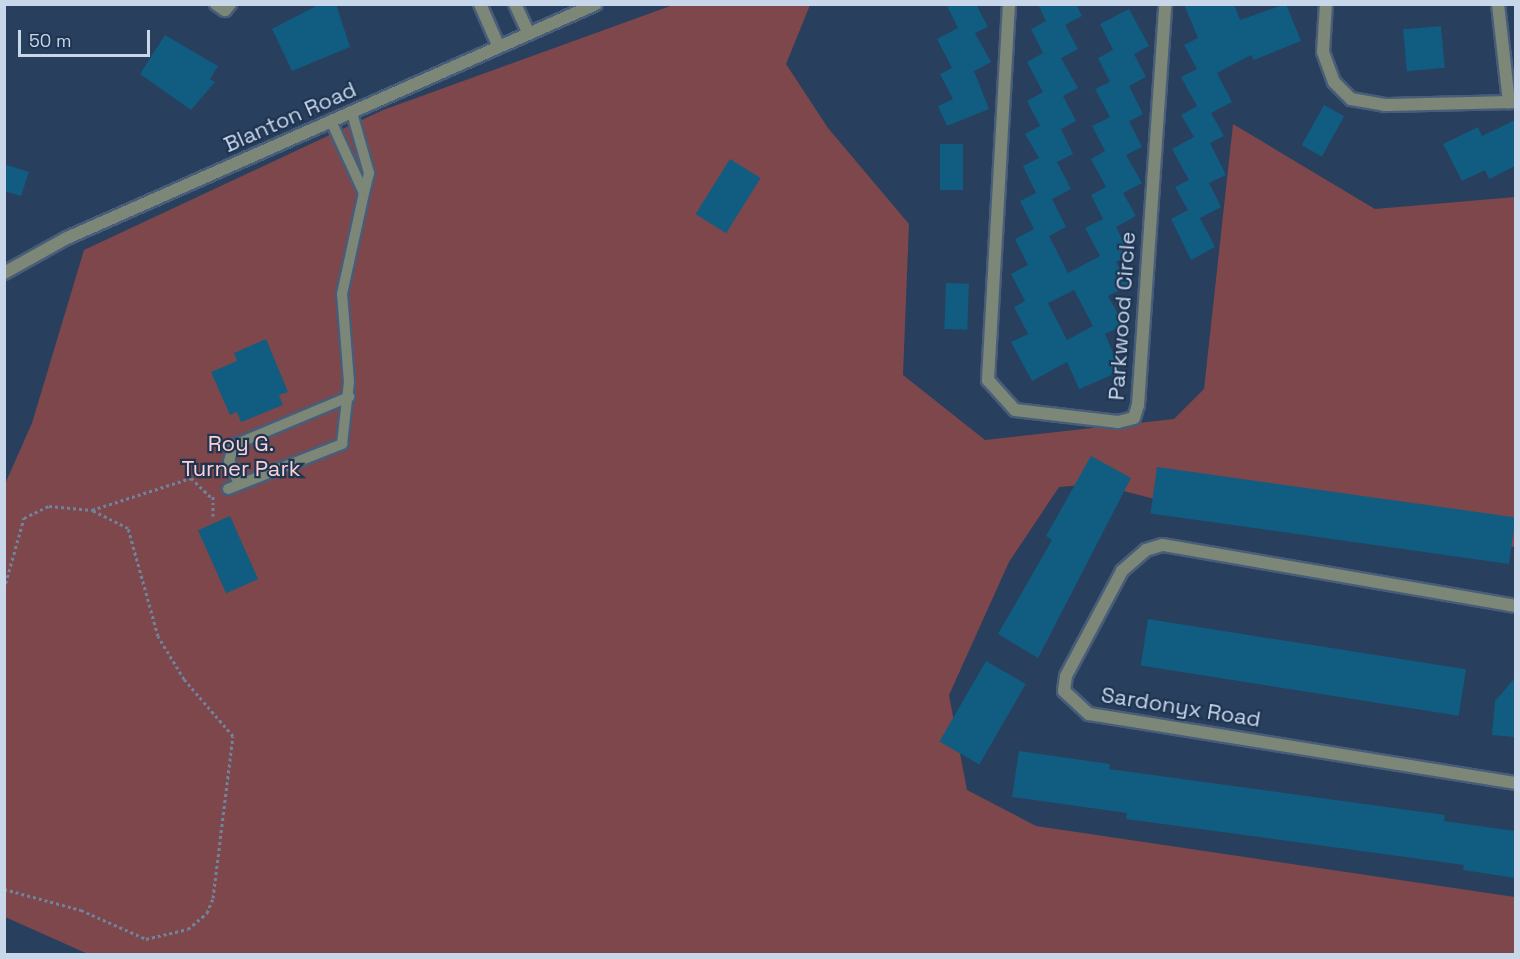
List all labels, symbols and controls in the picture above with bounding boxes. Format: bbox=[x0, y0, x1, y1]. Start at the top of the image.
scale bar bbox=[21, 18, 153, 56]
text: 50 m bbox=[29, 29, 71, 52]
street label: Blanton Road bbox=[220, 76, 360, 158]
street label: Parkwood Circle bbox=[1103, 231, 1141, 401]
park label: Roy G. Turner Park bbox=[181, 430, 301, 482]
street label: Sardonyx Road bbox=[1099, 681, 1263, 733]

